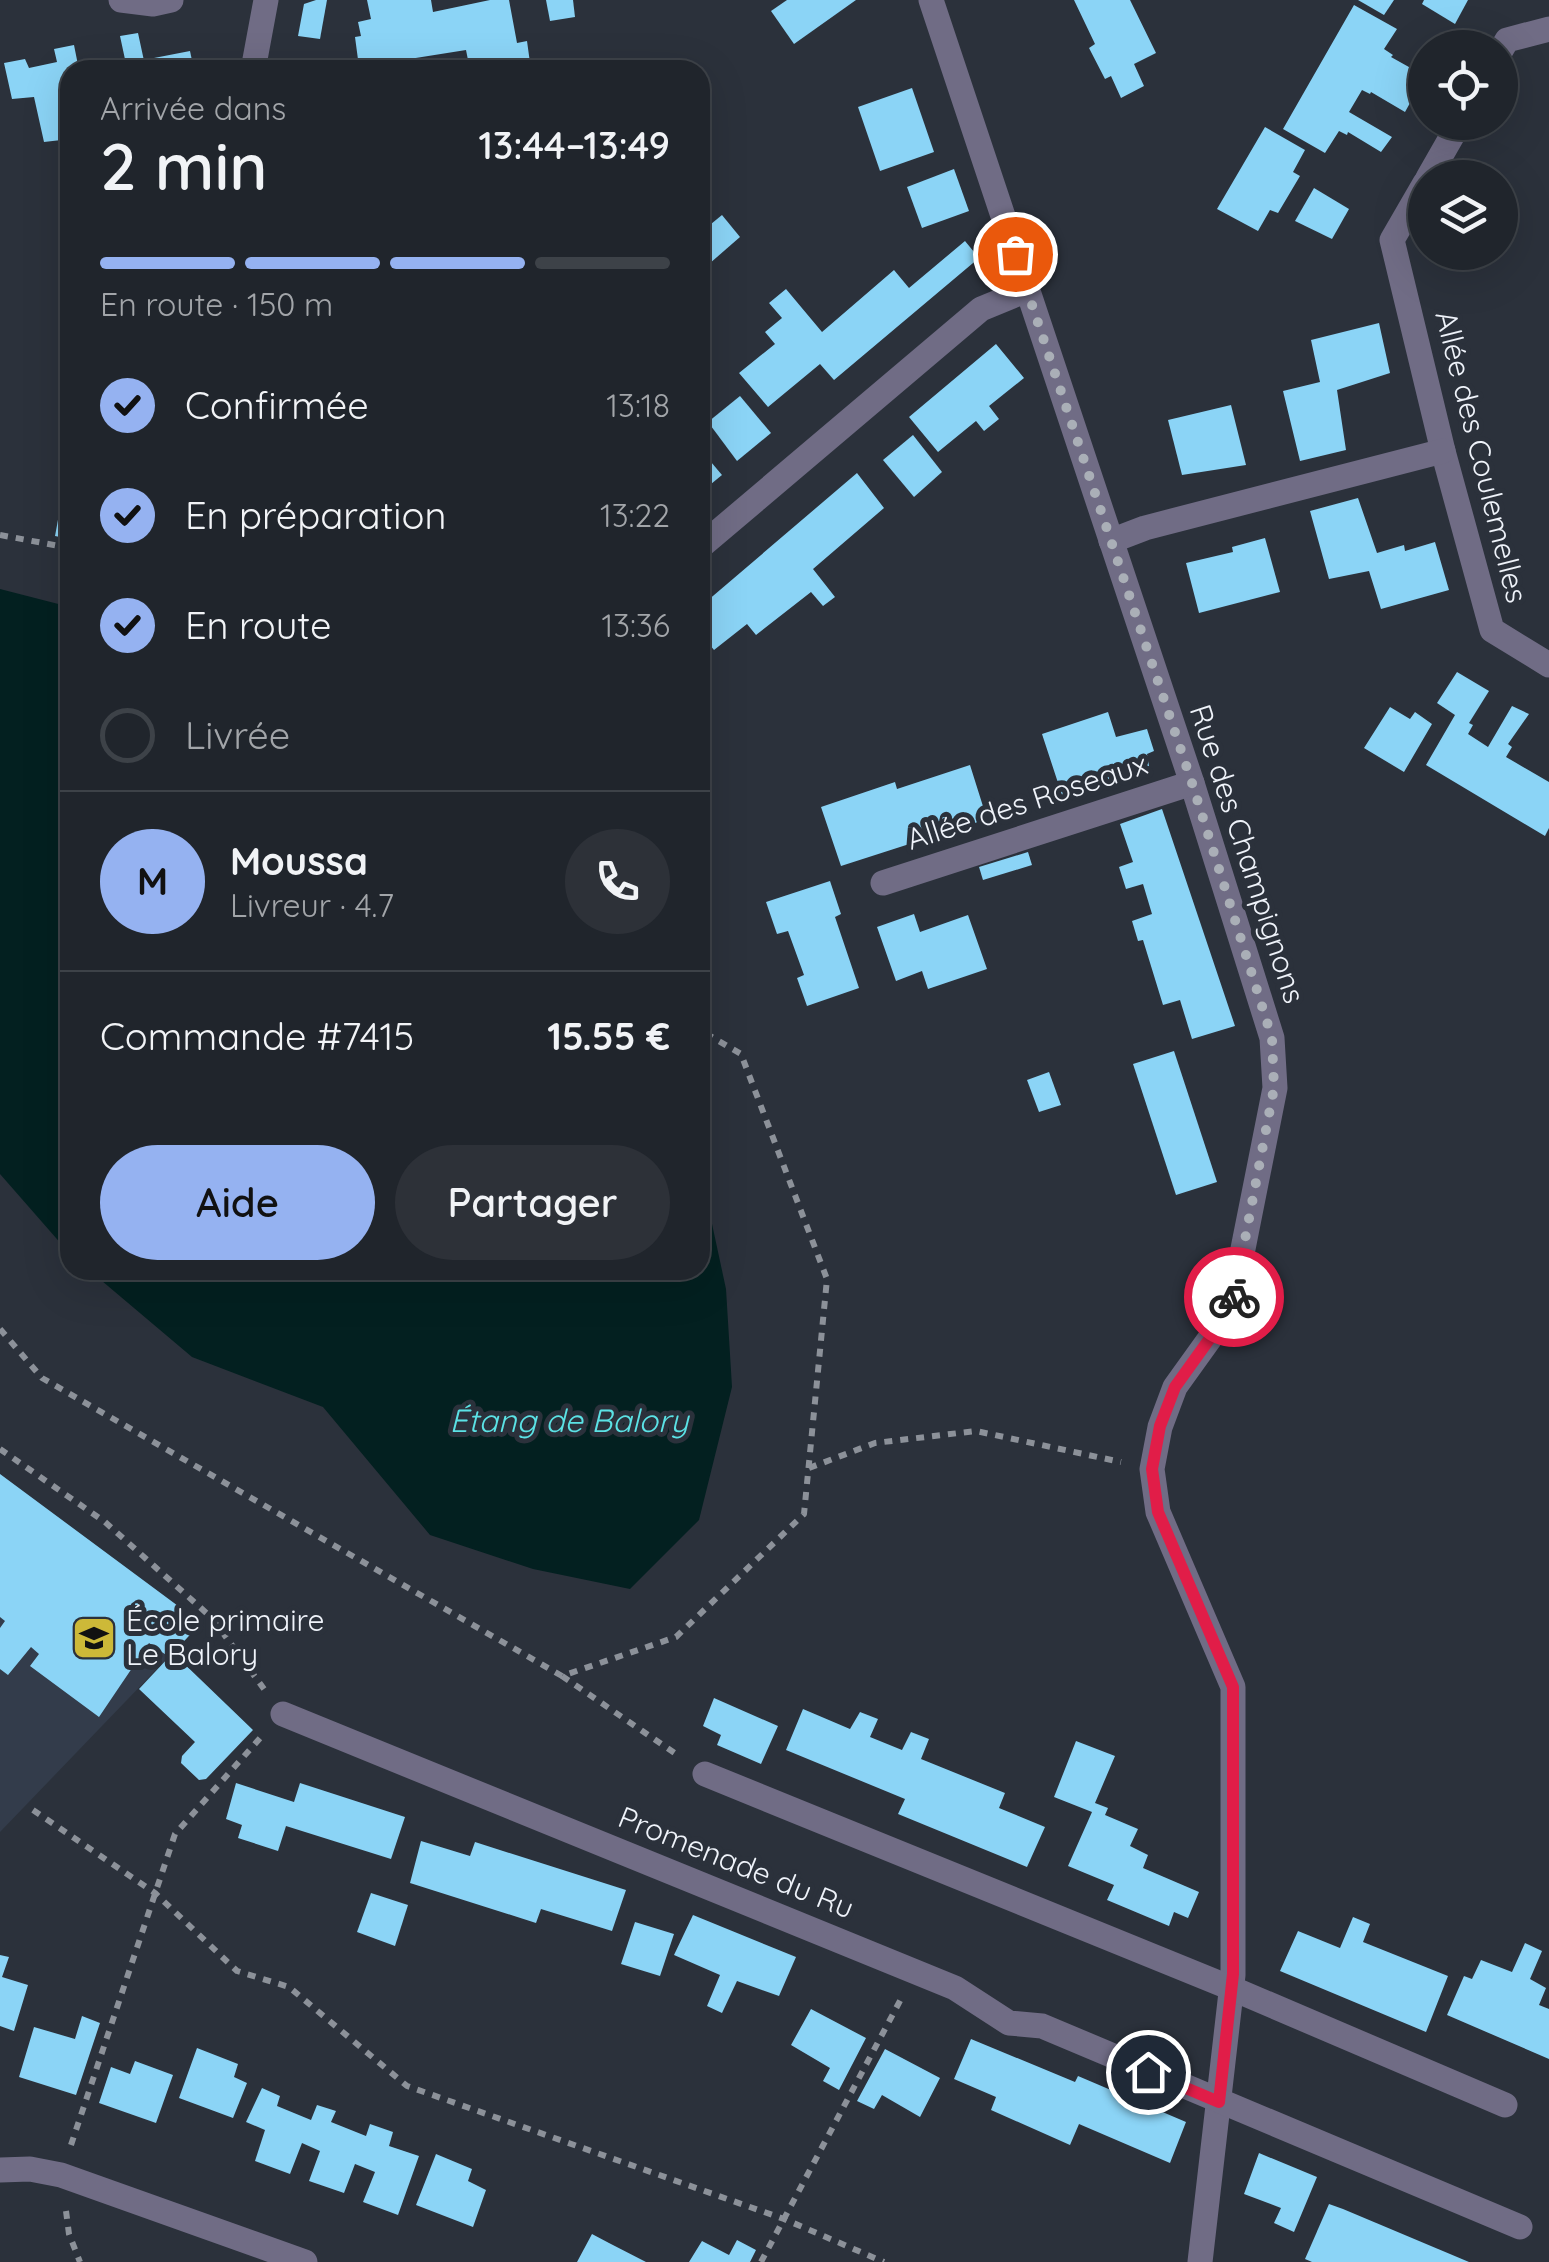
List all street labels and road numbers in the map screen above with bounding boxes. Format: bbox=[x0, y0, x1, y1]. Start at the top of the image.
street label: Allée des Coulemelles bbox=[1427, 307, 1537, 607]
street label: Rue des Champignons bbox=[1182, 700, 1314, 1008]
street label: Allée des Roseaux bbox=[901, 744, 1152, 858]
street label: Promenade du Ru bbox=[613, 1797, 860, 1927]

